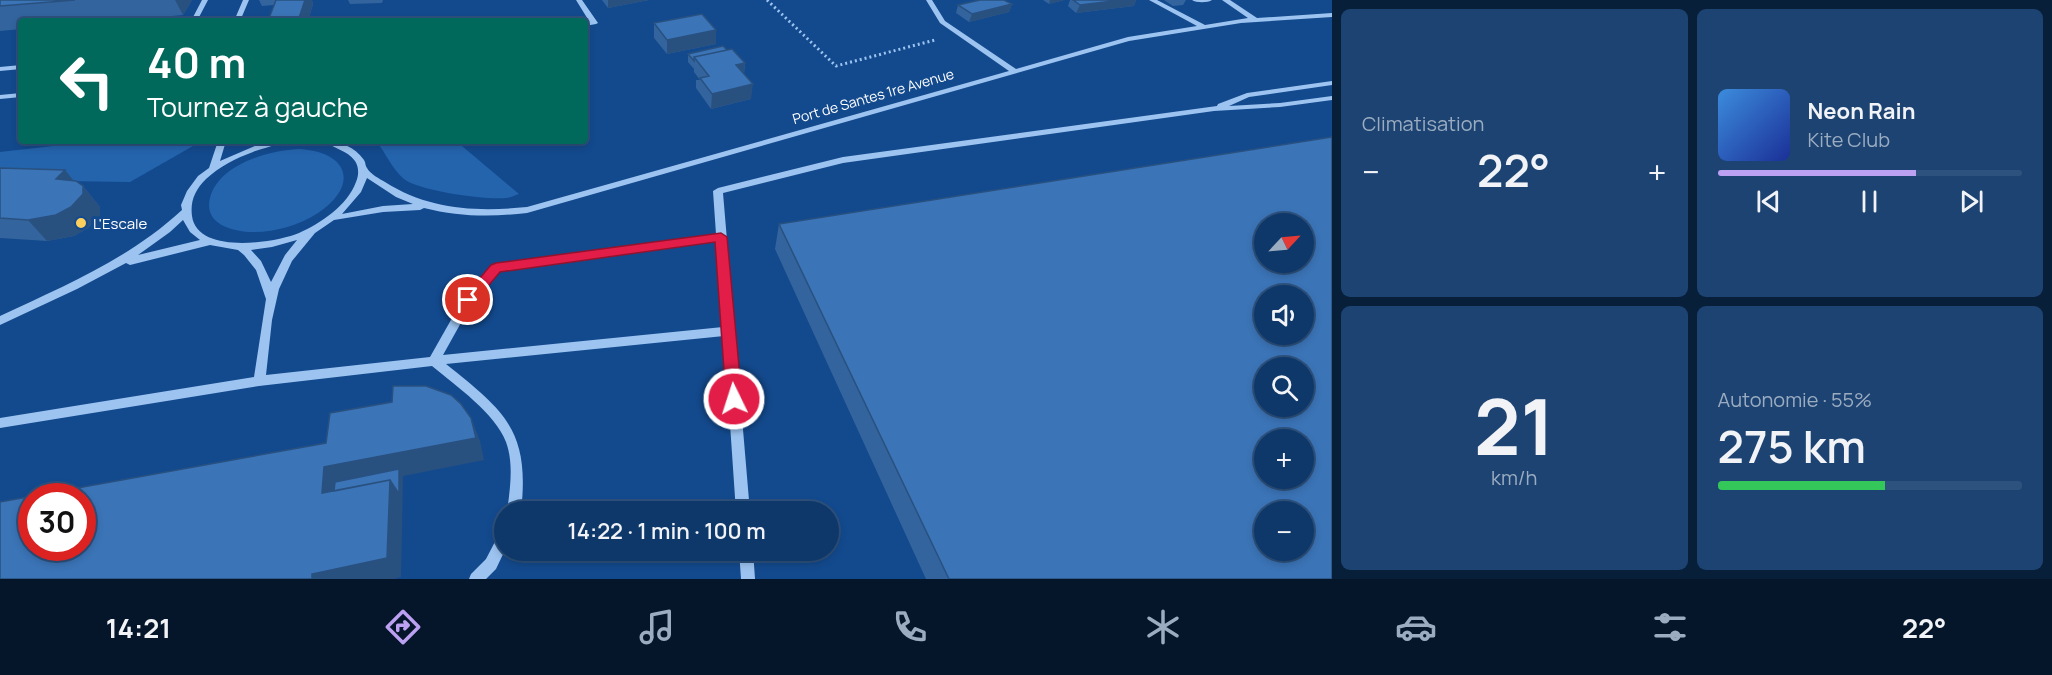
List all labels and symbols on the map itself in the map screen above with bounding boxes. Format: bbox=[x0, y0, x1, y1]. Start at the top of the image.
street label: Port de Santes 1re Avenue bbox=[790, 64, 956, 128]
place label: L'Escale bbox=[93, 213, 148, 234]
north arrow bbox=[1254, 213, 1314, 273]
marker: L'Escale bbox=[74, 216, 88, 230]
pin bbox=[442, 274, 493, 325]
position arrow bbox=[702, 367, 766, 431]
speed limit sign: 30 bbox=[18, 483, 96, 561]

